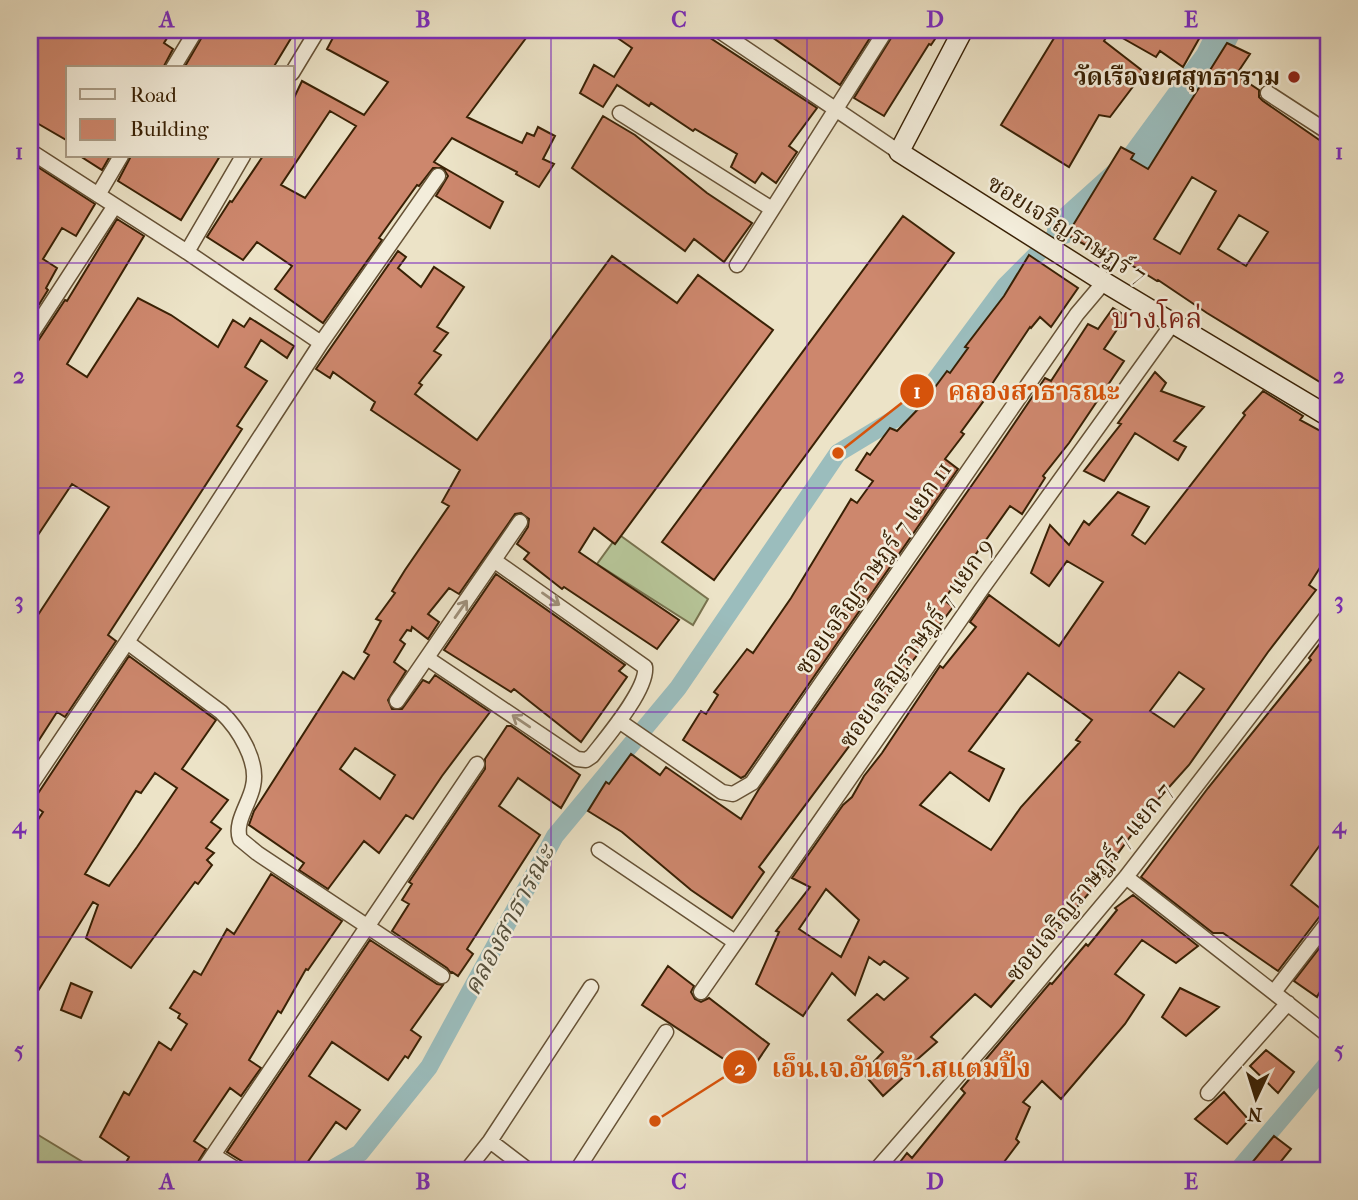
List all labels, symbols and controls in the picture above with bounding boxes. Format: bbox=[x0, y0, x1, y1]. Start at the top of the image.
text: A bbox=[158, 6, 176, 33]
text: B bbox=[416, 6, 431, 33]
text: C bbox=[671, 6, 687, 33]
text: D bbox=[926, 6, 944, 33]
text: E bbox=[1184, 6, 1198, 33]
place label: วัดเรืองยศสุทธาราม bbox=[1074, 63, 1280, 92]
legend bbox=[66, 66, 294, 158]
marker: วัดเรืองยศสุทธาราม bbox=[1286, 69, 1302, 85]
text: Road bbox=[130, 83, 177, 107]
text: Building bbox=[130, 117, 209, 141]
text: 1 bbox=[15, 138, 23, 165]
text: 1 bbox=[1335, 138, 1343, 165]
street label: ซอยเจริญราษฎร์ 7 bbox=[982, 167, 1153, 289]
district label: บางโคล่ bbox=[1112, 299, 1202, 335]
text: 2 bbox=[13, 362, 25, 389]
text: 2 bbox=[1333, 362, 1345, 389]
callout: คลองสาธารณะ bbox=[899, 368, 1134, 415]
text: คลองสาธารณะ bbox=[948, 376, 1120, 407]
text: 1 bbox=[913, 379, 921, 403]
street label: ซอยเจริญราษฎร์ 7 แยก 11 bbox=[787, 455, 957, 680]
street label: ซอยเจริญราษฎร์ 7 แยก 9 bbox=[831, 532, 999, 753]
text: 3 bbox=[14, 587, 24, 614]
text: 3 bbox=[1334, 587, 1344, 614]
one-way arrow bbox=[541, 592, 560, 606]
one-way arrow bbox=[454, 600, 468, 619]
one-way arrow bbox=[512, 713, 531, 728]
street label: ซอยเจริญราษฎร์ 7 แยก 7 bbox=[998, 775, 1178, 987]
text: 4 bbox=[11, 812, 27, 839]
text: 4 bbox=[1331, 812, 1347, 839]
water label: คลองสาธารณะ bbox=[456, 837, 563, 1001]
text: 5 bbox=[14, 1036, 24, 1063]
text: 5 bbox=[1334, 1036, 1344, 1063]
callout: เอ็น.เจ.อันตร้า.สแตมปิ้ง bbox=[723, 1044, 1045, 1091]
text: เอ็น.เจ.อันตร้า.สแตมปิ้ง bbox=[771, 1050, 1031, 1084]
text: 2 bbox=[735, 1056, 746, 1080]
north arrow bbox=[1222, 1064, 1292, 1134]
text: N bbox=[1246, 1102, 1263, 1125]
text: A bbox=[158, 1168, 176, 1195]
text: B bbox=[416, 1168, 431, 1195]
text: C bbox=[671, 1168, 687, 1195]
text: D bbox=[926, 1168, 944, 1195]
text: E bbox=[1184, 1168, 1198, 1195]

